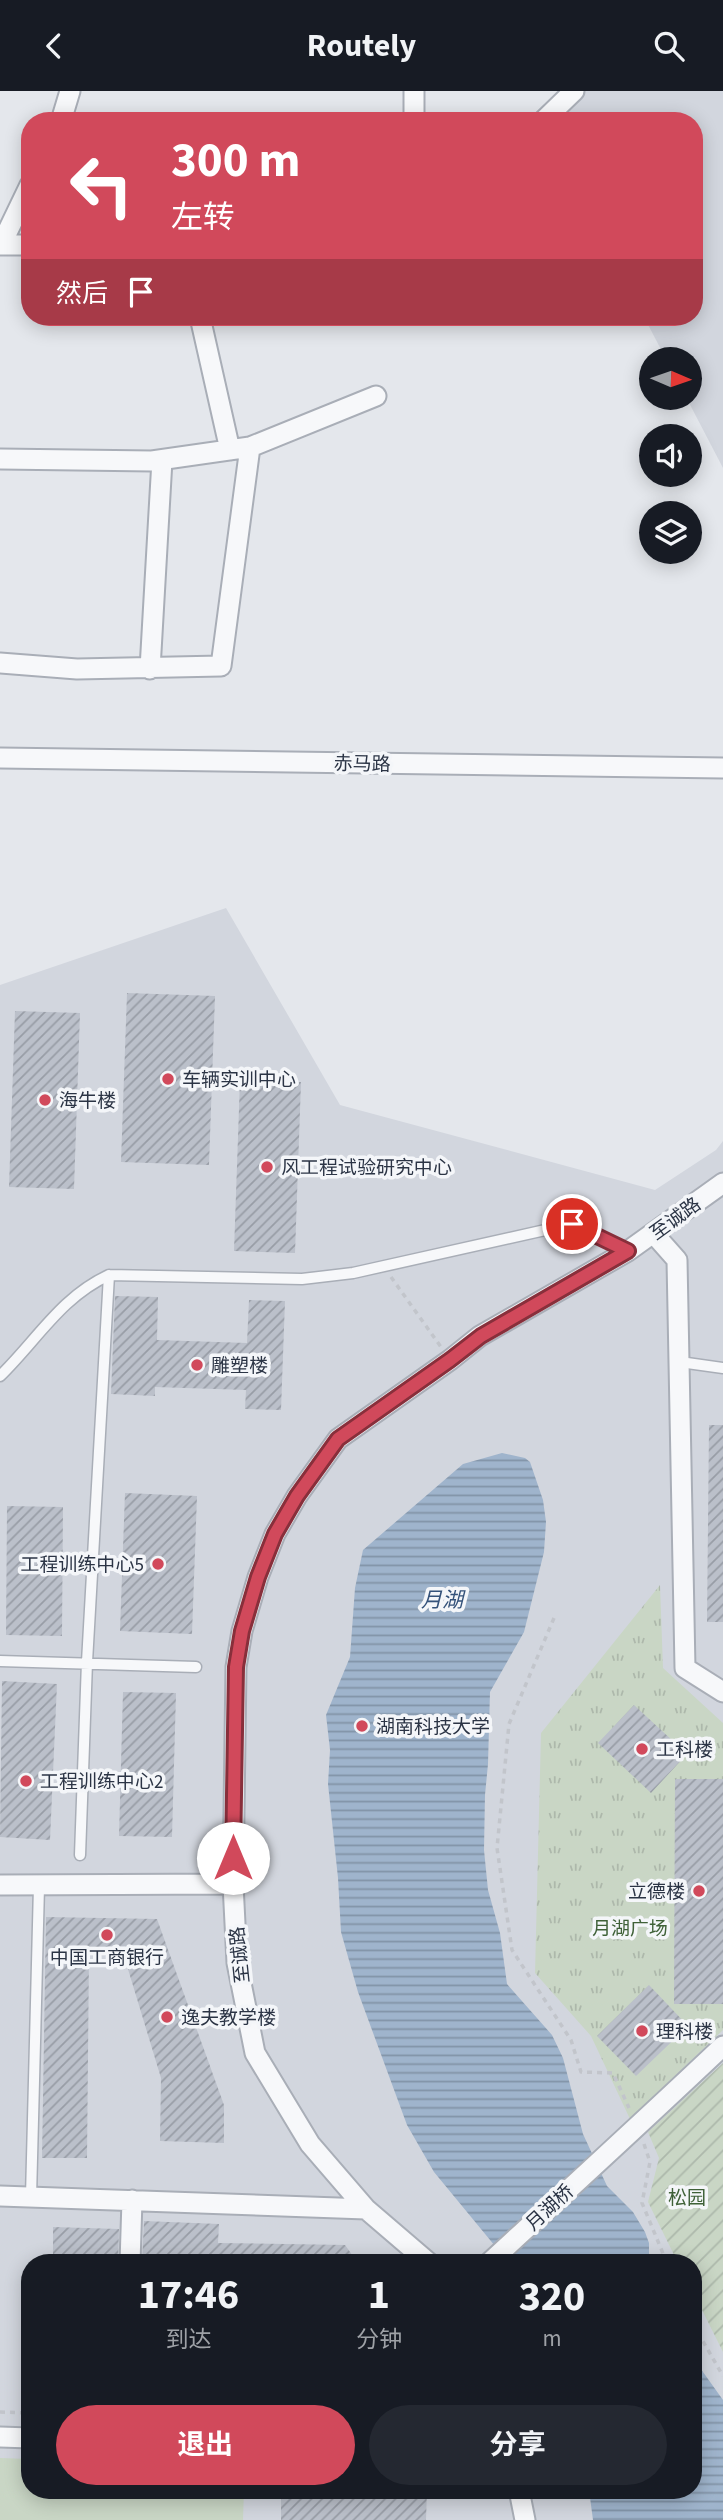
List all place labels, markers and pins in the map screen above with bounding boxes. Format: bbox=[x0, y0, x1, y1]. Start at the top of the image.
place label: 车辆实训中心 bbox=[182, 1067, 296, 1094]
marker: 车辆实训中心 bbox=[160, 1071, 176, 1087]
place label: 海牛楼 bbox=[59, 1088, 116, 1115]
marker: 海牛楼 bbox=[37, 1092, 53, 1108]
place label: 风工程试验研究中心 bbox=[281, 1155, 452, 1182]
marker: 风工程试验研究中心 bbox=[259, 1159, 275, 1175]
pin bbox=[542, 1194, 602, 1254]
place label: 雕塑楼 bbox=[211, 1353, 268, 1380]
marker: 雕塑楼 bbox=[189, 1357, 205, 1373]
place label: 工程训练中心5 bbox=[21, 1552, 144, 1579]
marker: 工程训练中心5 bbox=[150, 1556, 166, 1572]
place label: 湖南科技大学 bbox=[376, 1714, 490, 1741]
marker: 湖南科技大学 bbox=[354, 1718, 370, 1734]
place label: 工科楼 bbox=[656, 1737, 713, 1764]
marker: 工科楼 bbox=[634, 1741, 650, 1757]
place label: 工程训练中心2 bbox=[40, 1769, 163, 1796]
marker: 工程训练中心2 bbox=[18, 1773, 34, 1789]
place label: 立德楼 bbox=[628, 1879, 685, 1906]
marker: 立德楼 bbox=[691, 1883, 707, 1899]
marker: 中国工商银行 bbox=[99, 1927, 115, 1943]
place label: 中国工商银行 bbox=[50, 1945, 164, 1972]
place label: 逸夫教学楼 bbox=[181, 2005, 276, 2032]
marker: 逸夫教学楼 bbox=[159, 2009, 175, 2025]
place label: 理科楼 bbox=[656, 2019, 713, 2046]
marker: 理科楼 bbox=[634, 2023, 650, 2039]

